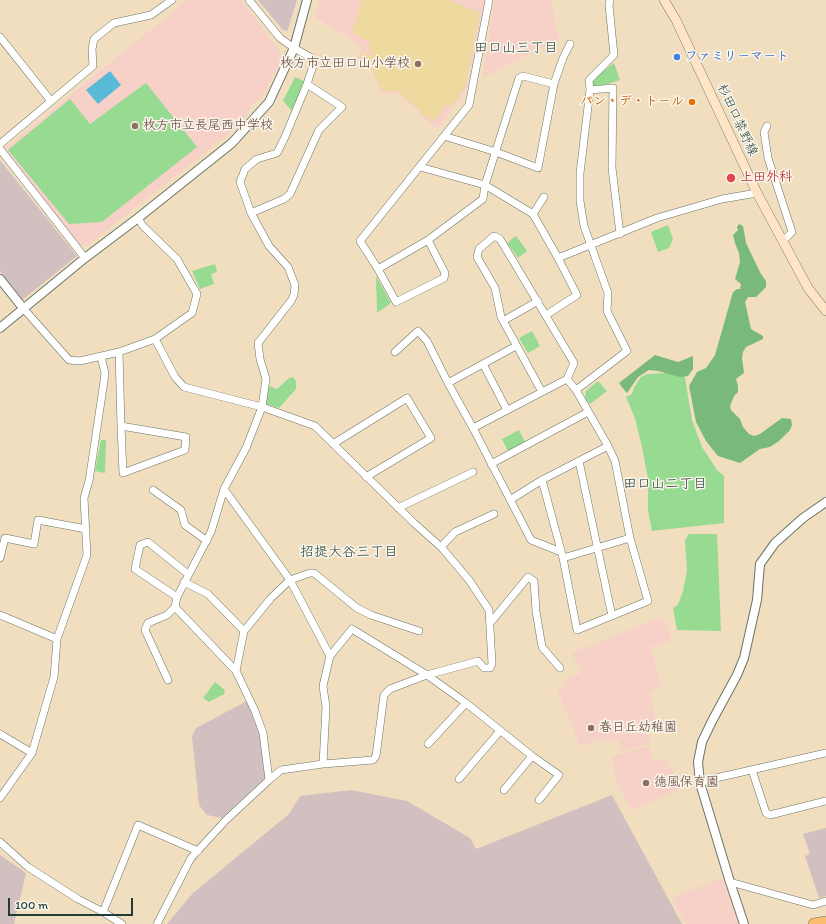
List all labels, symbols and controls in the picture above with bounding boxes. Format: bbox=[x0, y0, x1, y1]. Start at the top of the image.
district label: 田口山三丁目 bbox=[474, 40, 558, 56]
place label: ファミリーマート bbox=[685, 49, 789, 65]
marker: ファミリーマート bbox=[672, 52, 682, 62]
place label: 枚方市立田口山小学校 bbox=[280, 56, 410, 72]
marker: 枚方市立田口山小学校 bbox=[413, 59, 423, 69]
street label: 杉田口禁野線 bbox=[713, 81, 761, 159]
place label: パン・デ・トール bbox=[580, 94, 684, 110]
marker: パン・デ・トール bbox=[687, 97, 697, 107]
place label: 枚方市立長尾西中学校 bbox=[143, 118, 273, 134]
marker: 枚方市立長尾西中学校 bbox=[130, 121, 140, 131]
place label: 上田外科 bbox=[740, 170, 792, 186]
marker: 上田外科 bbox=[725, 172, 737, 184]
district label: 田口山二丁目 bbox=[623, 476, 707, 492]
district label: 招提大谷三丁目 bbox=[300, 544, 398, 560]
place label: 春日丘幼稚園 bbox=[599, 720, 677, 736]
marker: 春日丘幼稚園 bbox=[586, 723, 596, 733]
place label: 徳風保育園 bbox=[654, 775, 719, 791]
marker: 徳風保育園 bbox=[641, 778, 651, 788]
scale bar bbox=[10, 890, 135, 916]
text: 100 m bbox=[15, 898, 48, 912]

